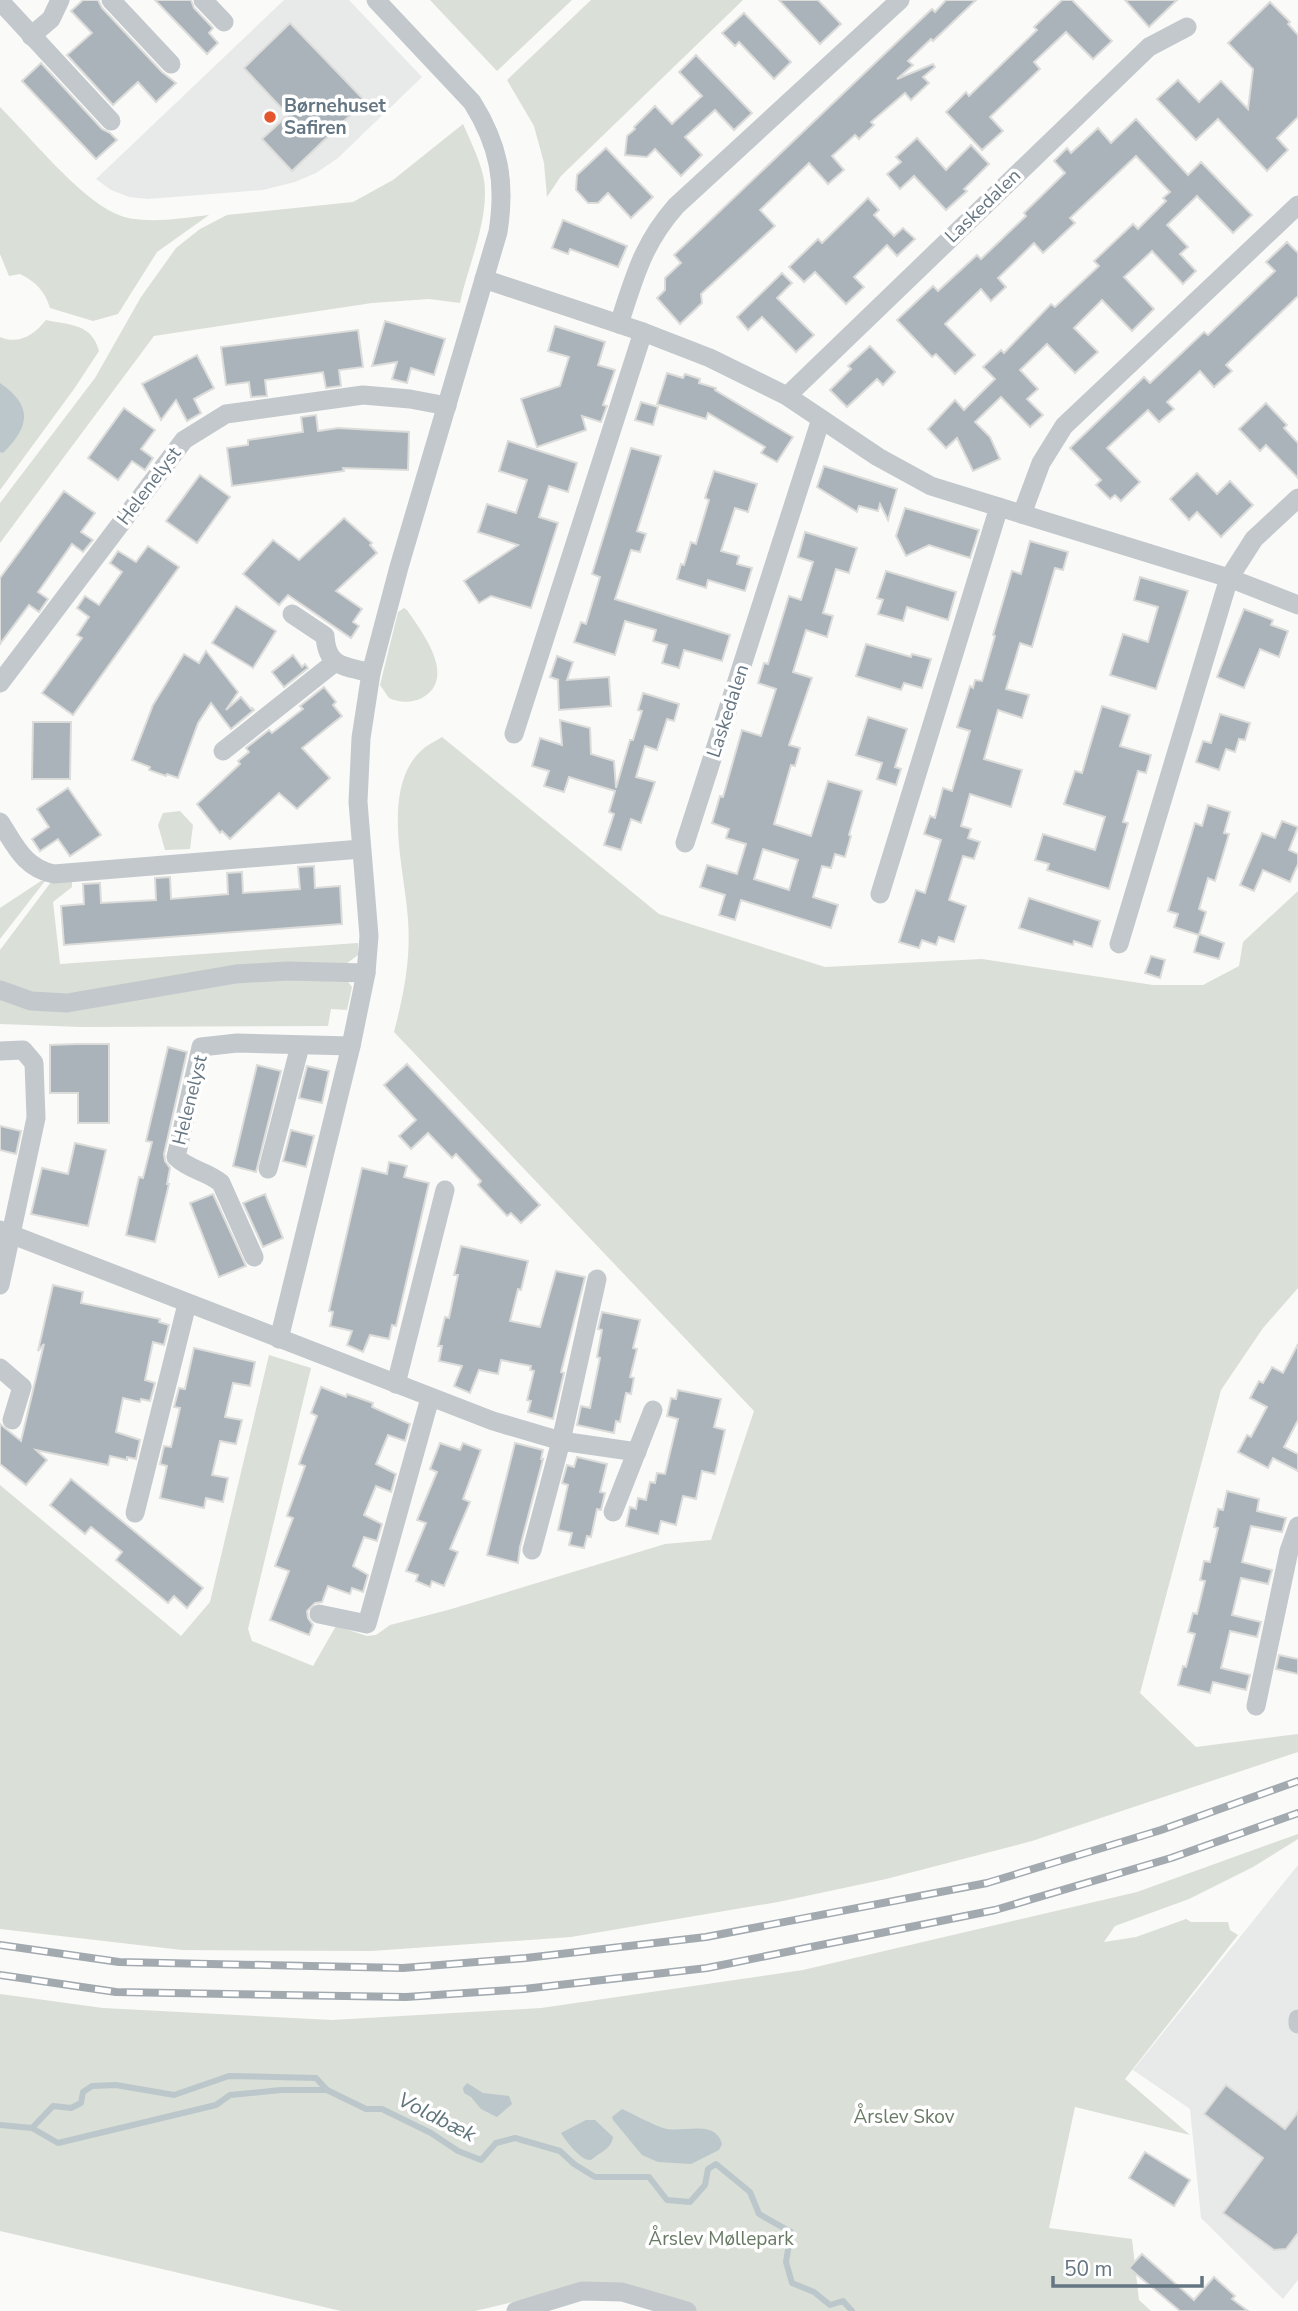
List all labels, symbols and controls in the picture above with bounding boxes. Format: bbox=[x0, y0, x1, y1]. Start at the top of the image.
place label: Børnehuset Safiren bbox=[284, 93, 387, 141]
marker: Børnehuset Safiren bbox=[262, 109, 278, 125]
street label: Laskedalen bbox=[939, 163, 1027, 249]
street label: Helenelyst bbox=[111, 441, 187, 530]
street label: Laskedalen bbox=[701, 661, 755, 761]
street label: Helenelyst bbox=[166, 1052, 214, 1148]
water label: Voldbæk bbox=[393, 2085, 481, 2149]
park label: Årslev Skov bbox=[853, 2103, 955, 2130]
park label: Årslev Møllepark bbox=[648, 2225, 794, 2252]
scale bar bbox=[1053, 2244, 1202, 2288]
text: 50 m bbox=[1064, 2255, 1113, 2283]

